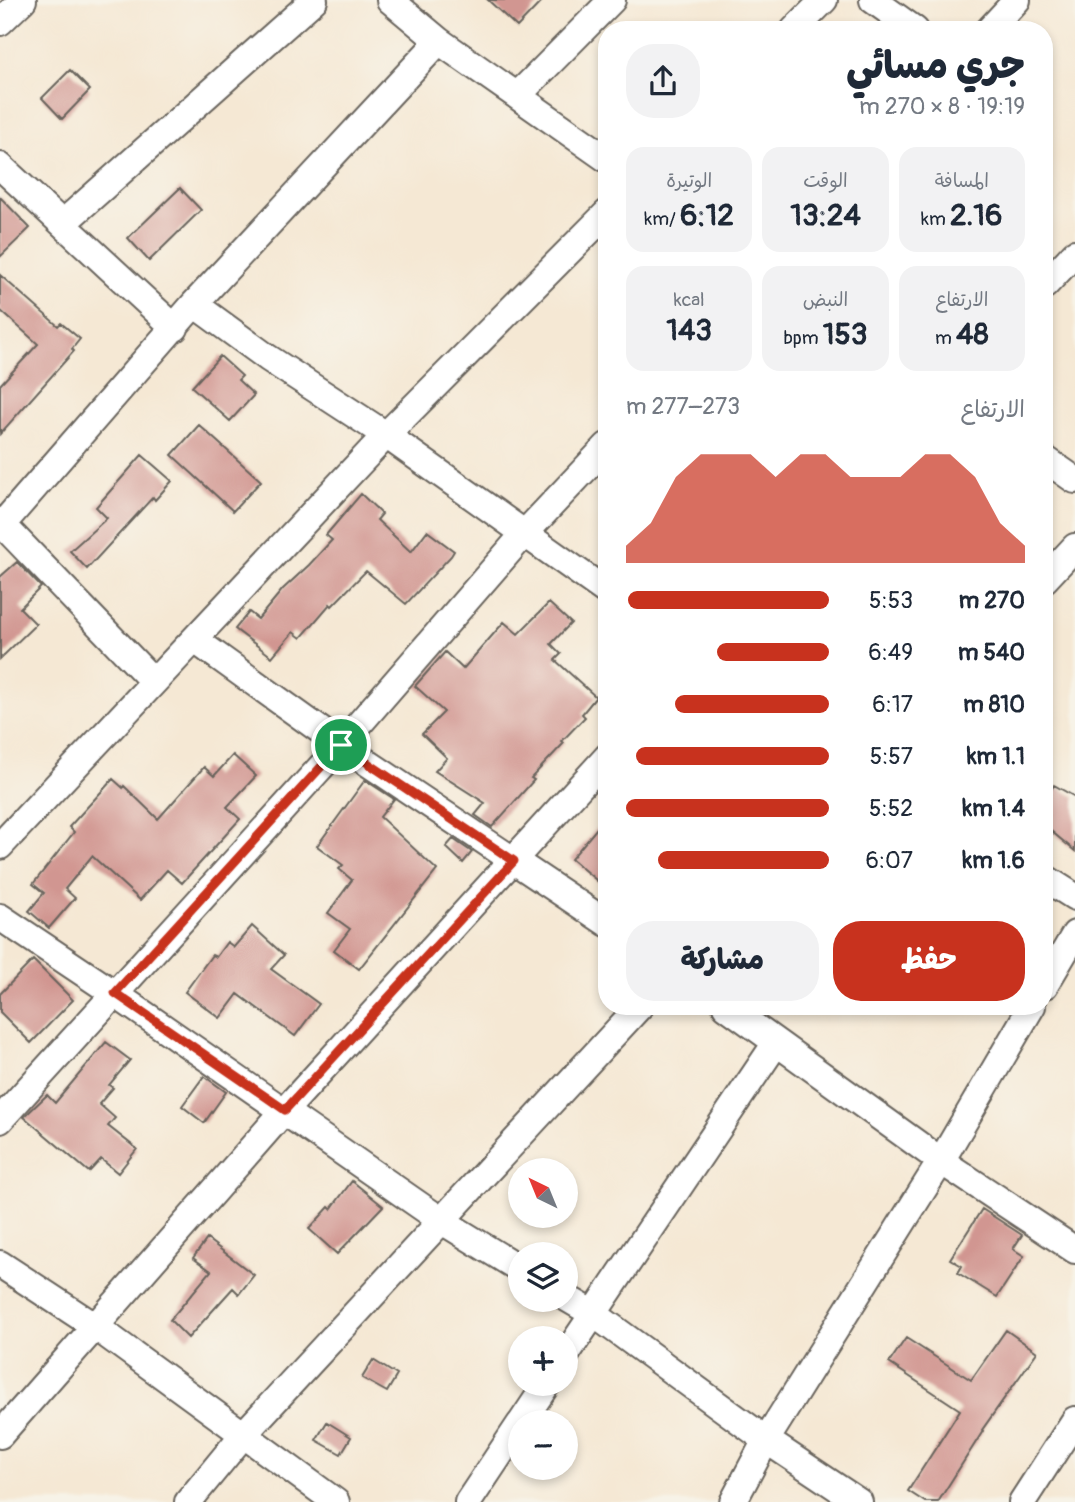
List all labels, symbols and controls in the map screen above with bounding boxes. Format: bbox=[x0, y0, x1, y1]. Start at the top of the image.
text: جري مسائي bbox=[846, 42, 1025, 90]
button: share bbox=[626, 44, 700, 118]
text: 19:19 · 8 × 270 m bbox=[859, 92, 1025, 121]
text: الوتيرة bbox=[666, 169, 712, 193]
text: الوقت bbox=[803, 169, 848, 193]
text: المسافة bbox=[935, 169, 989, 193]
text: 6:12 bbox=[680, 197, 734, 234]
text: 13:24 bbox=[790, 197, 861, 234]
text: 2.16 bbox=[950, 197, 1003, 234]
text: /km bbox=[644, 207, 680, 231]
text: km bbox=[921, 207, 950, 231]
text: kcal bbox=[674, 288, 705, 312]
text: النبض bbox=[803, 288, 848, 312]
text: الارتفاع bbox=[935, 288, 988, 312]
text: 143 bbox=[666, 312, 712, 349]
text: 153 bbox=[823, 316, 868, 353]
text: 48 bbox=[956, 316, 989, 353]
text: bpm bbox=[783, 326, 823, 350]
text: m bbox=[935, 326, 956, 350]
text: 273–277 m bbox=[626, 392, 740, 421]
text: الارتفاع bbox=[961, 395, 1025, 424]
text: 5:53 bbox=[869, 586, 913, 615]
text: 270 m bbox=[959, 586, 1025, 615]
text: 6:49 bbox=[868, 638, 913, 667]
text: 540 m bbox=[958, 638, 1025, 667]
text: 6:17 bbox=[872, 690, 913, 719]
text: 810 m bbox=[963, 690, 1025, 719]
pin bbox=[311, 715, 371, 775]
icon: arrive bbox=[322, 726, 360, 764]
text: 5:57 bbox=[870, 742, 913, 771]
text: 1.1 km bbox=[967, 742, 1025, 771]
text: 5:52 bbox=[869, 794, 913, 823]
text: 1.4 km bbox=[963, 794, 1025, 823]
text: 6:07 bbox=[866, 846, 913, 875]
text: 1.6 km bbox=[963, 846, 1025, 875]
button: مشاركة bbox=[626, 921, 819, 1001]
button: حفظ bbox=[833, 921, 1025, 1001]
north arrow bbox=[508, 1158, 578, 1228]
map controls bbox=[508, 1158, 578, 1480]
button: layers bbox=[508, 1242, 578, 1312]
button: + bbox=[508, 1326, 578, 1396]
button: − bbox=[508, 1410, 578, 1480]

